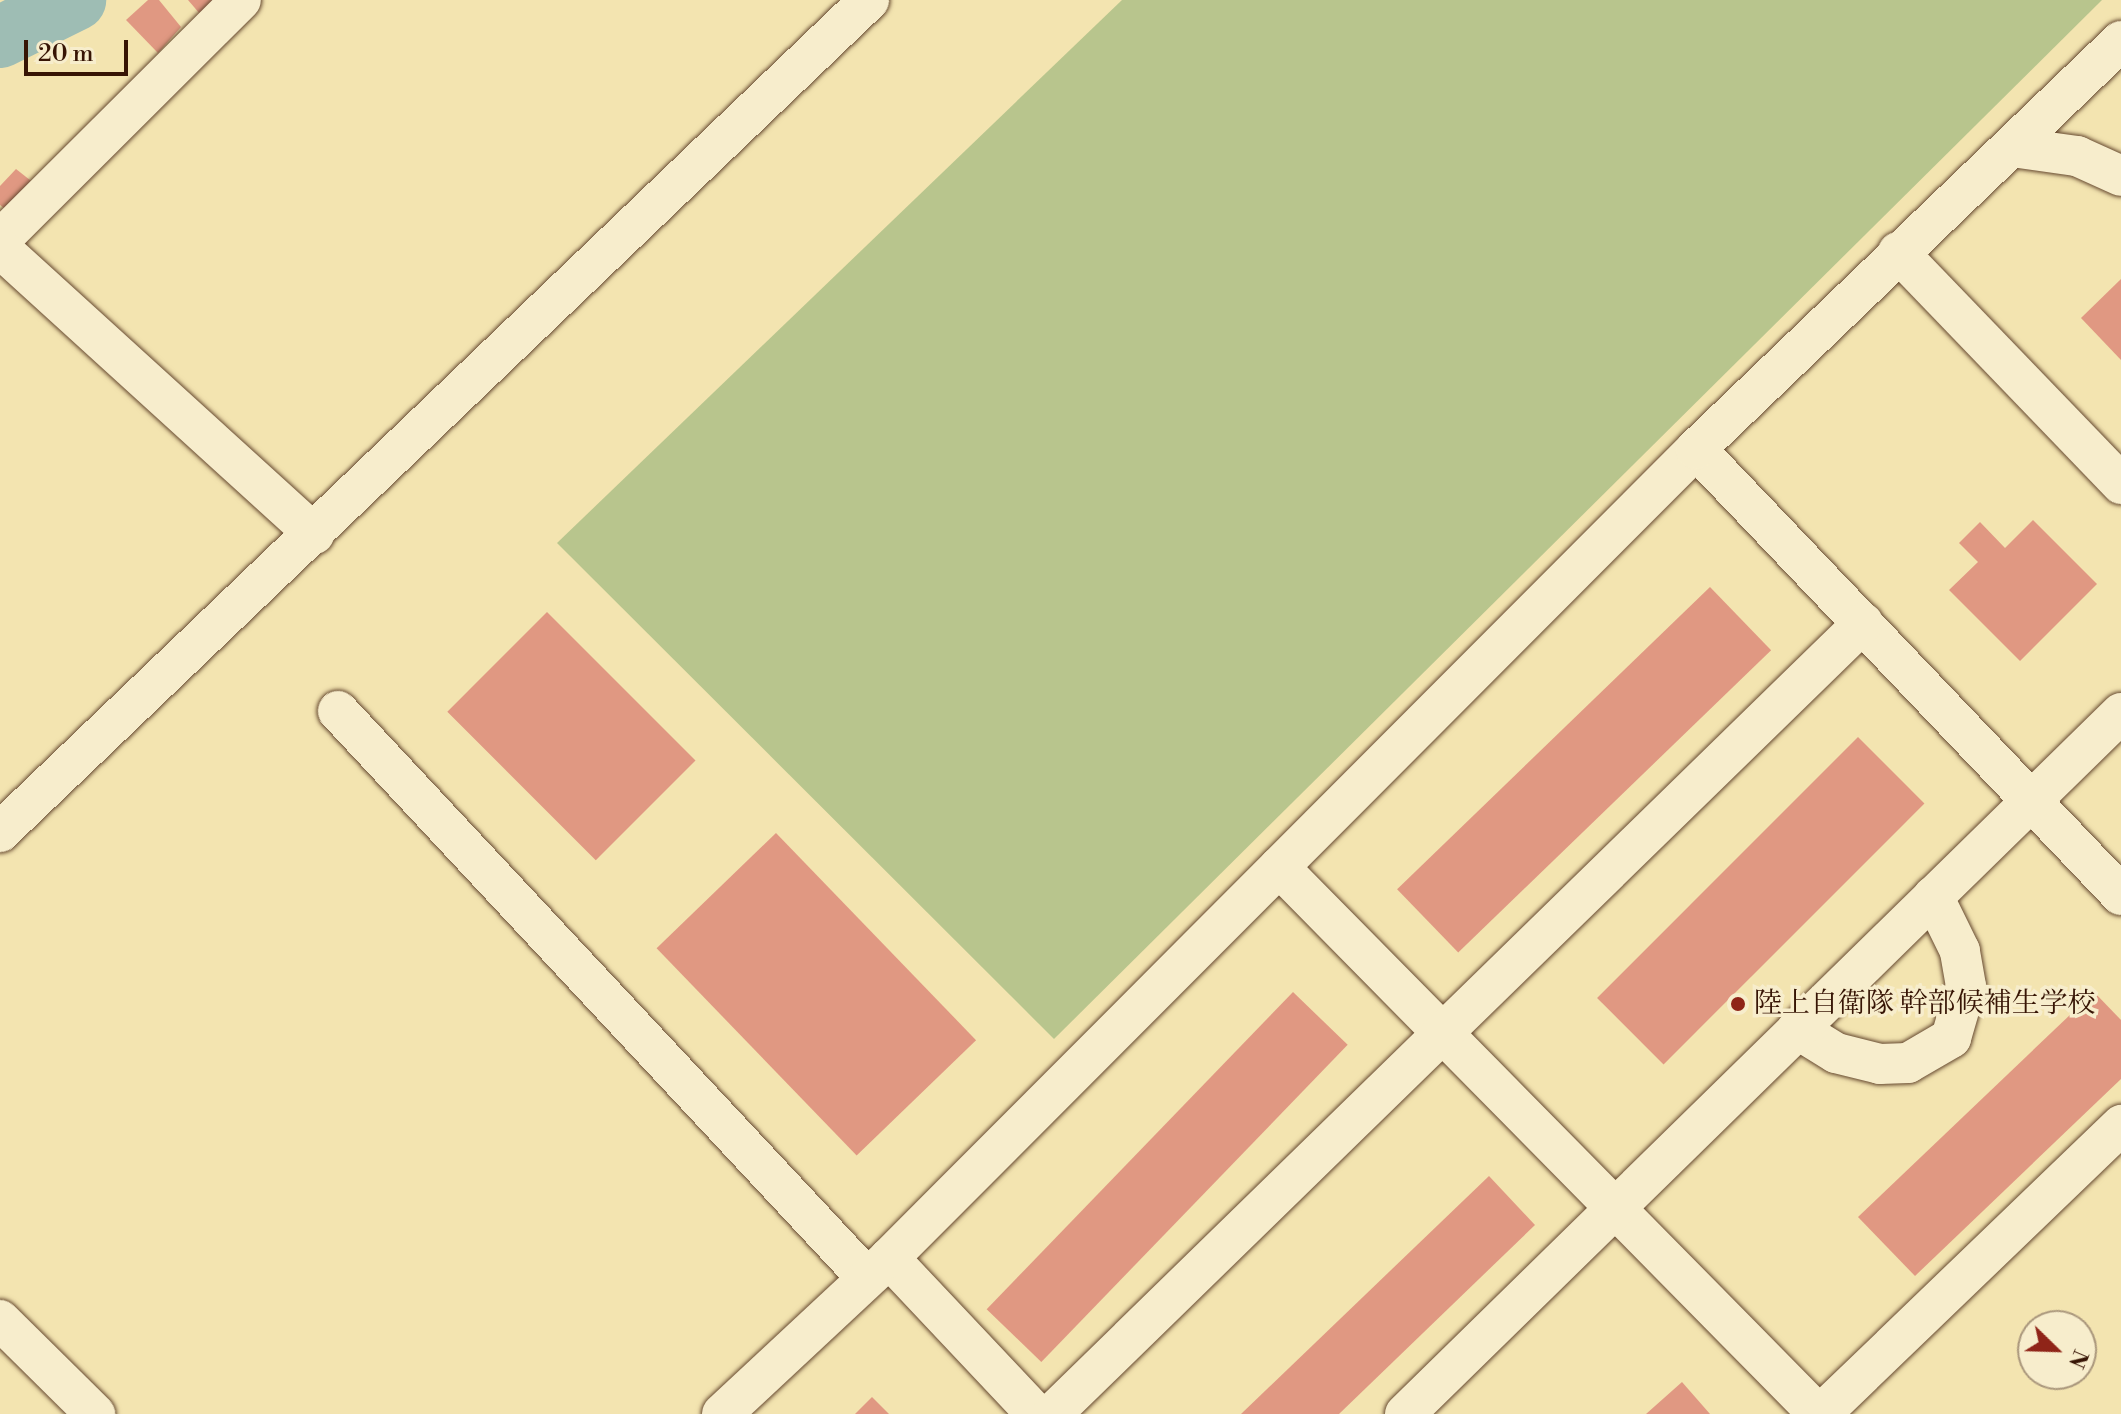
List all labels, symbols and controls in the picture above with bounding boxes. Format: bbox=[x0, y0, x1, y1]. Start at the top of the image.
scale bar bbox=[28, 24, 132, 74]
text: 20 m bbox=[38, 39, 94, 69]
place label: 陸上自衛隊 幹部候補生学校 bbox=[1754, 987, 2096, 1021]
marker: 陸上自衛隊 幹部候補生学校 bbox=[1729, 995, 1747, 1013]
north arrow bbox=[2017, 1310, 2097, 1390]
text: N bbox=[2062, 1346, 2094, 1372]

